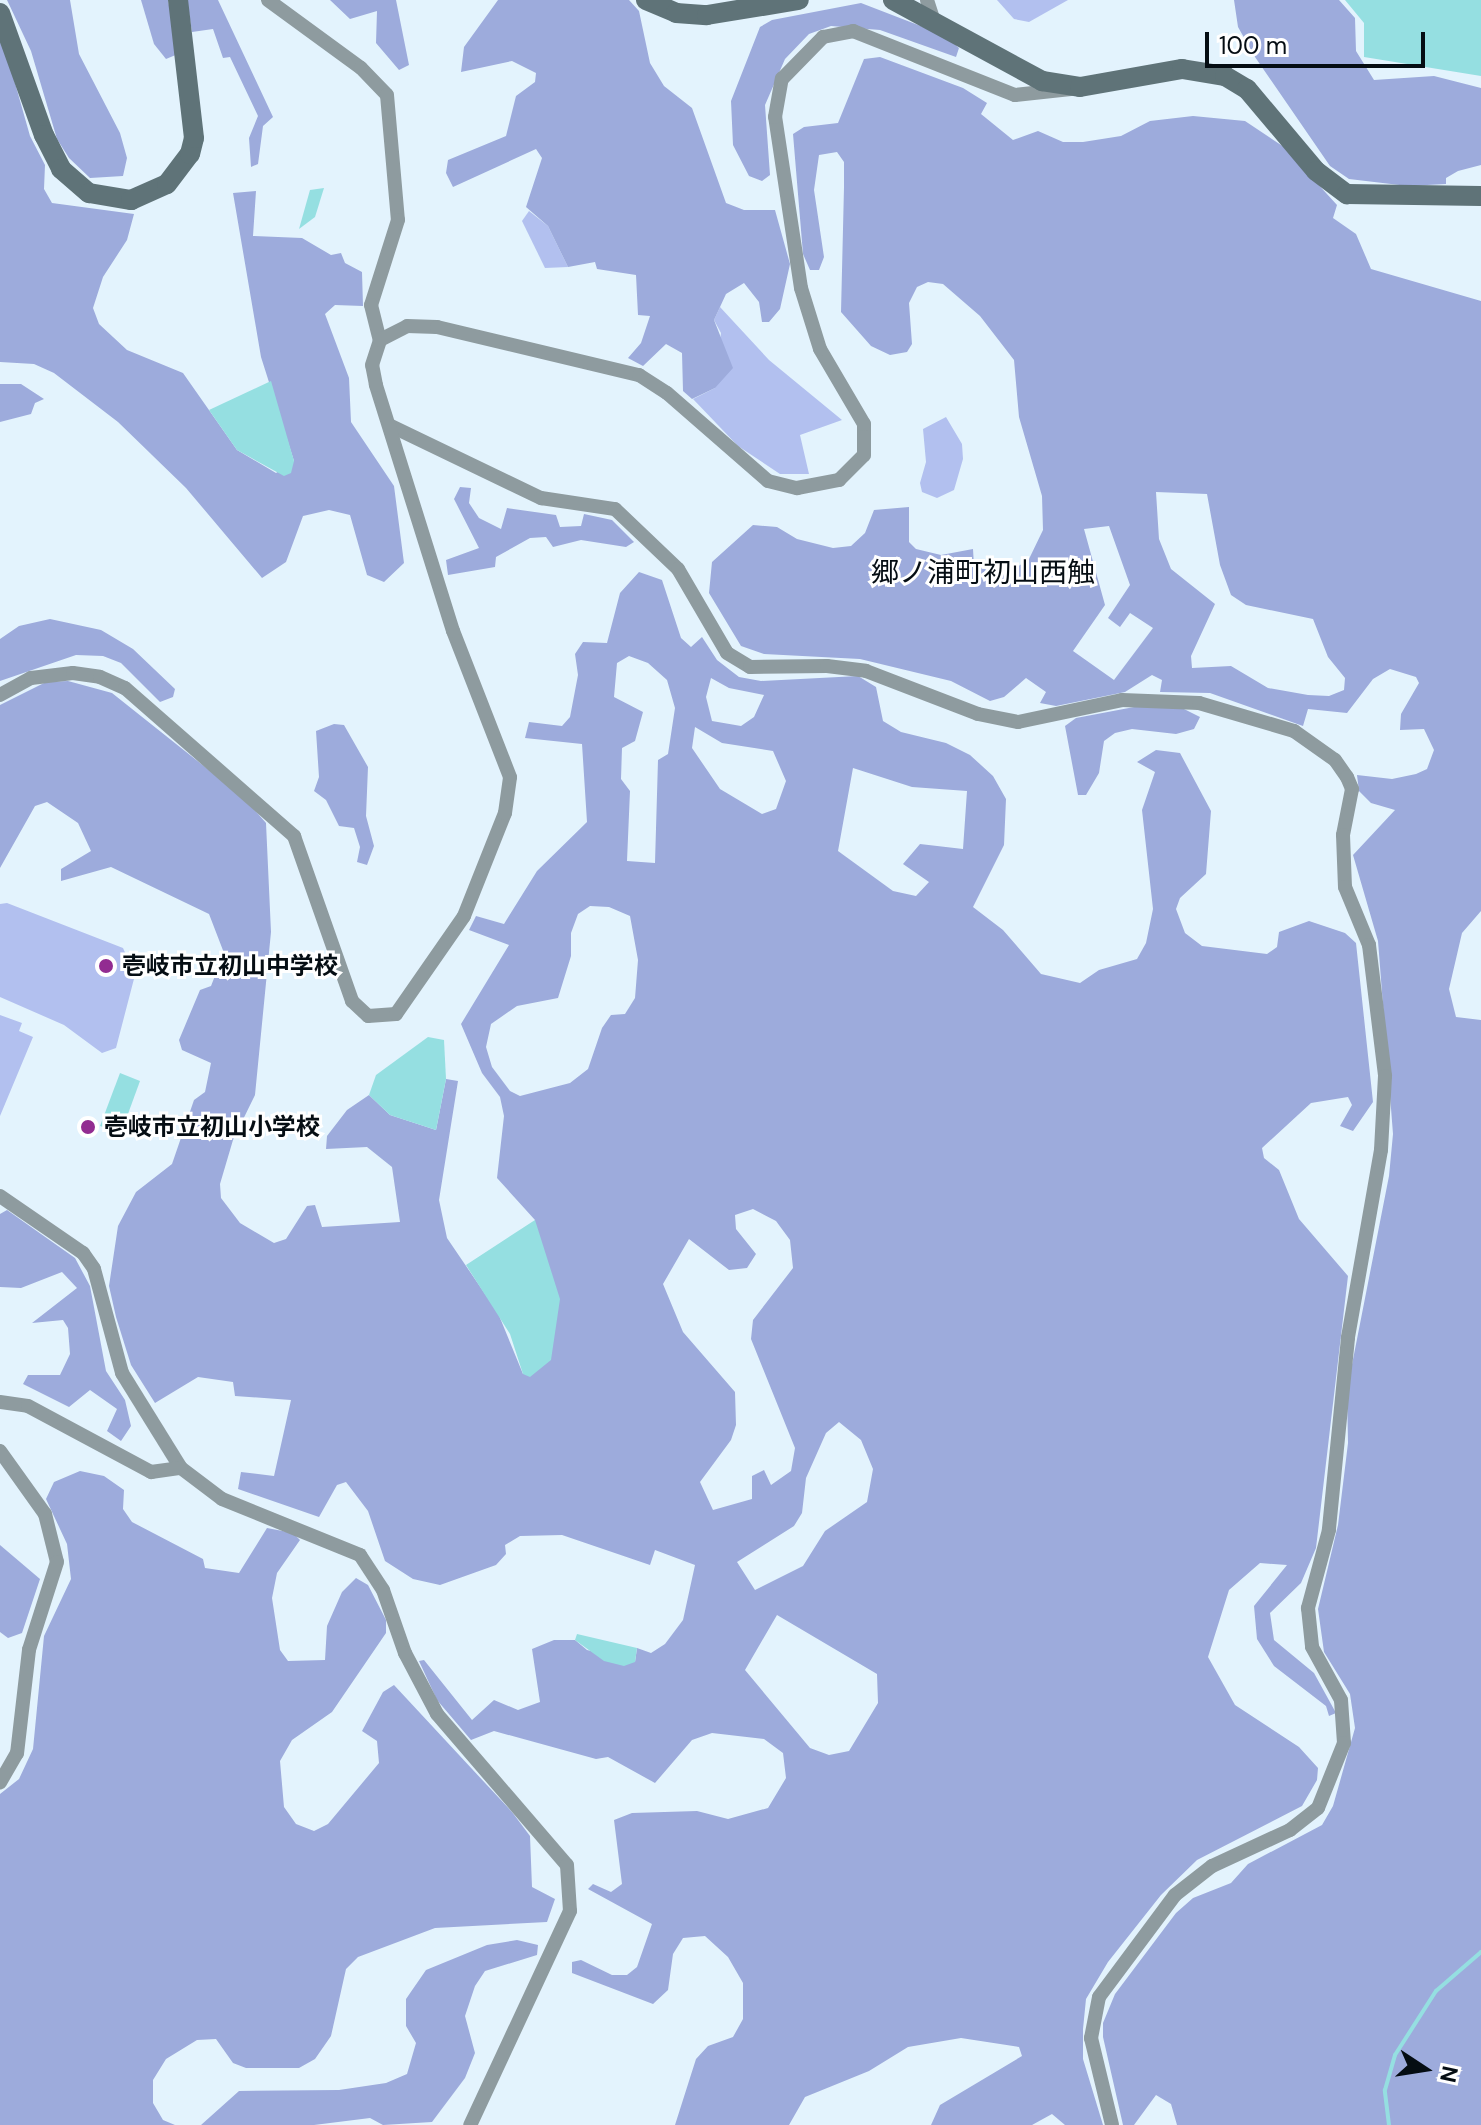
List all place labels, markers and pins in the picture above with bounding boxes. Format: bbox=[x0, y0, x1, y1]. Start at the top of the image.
place label: 壱岐市立初山中学校 bbox=[122, 952, 338, 980]
marker: 壱岐市立初山中学校 bbox=[97, 957, 115, 975]
place label: 壱岐市立初山小学校 bbox=[104, 1113, 320, 1141]
marker: 壱岐市立初山小学校 bbox=[79, 1118, 97, 1136]

